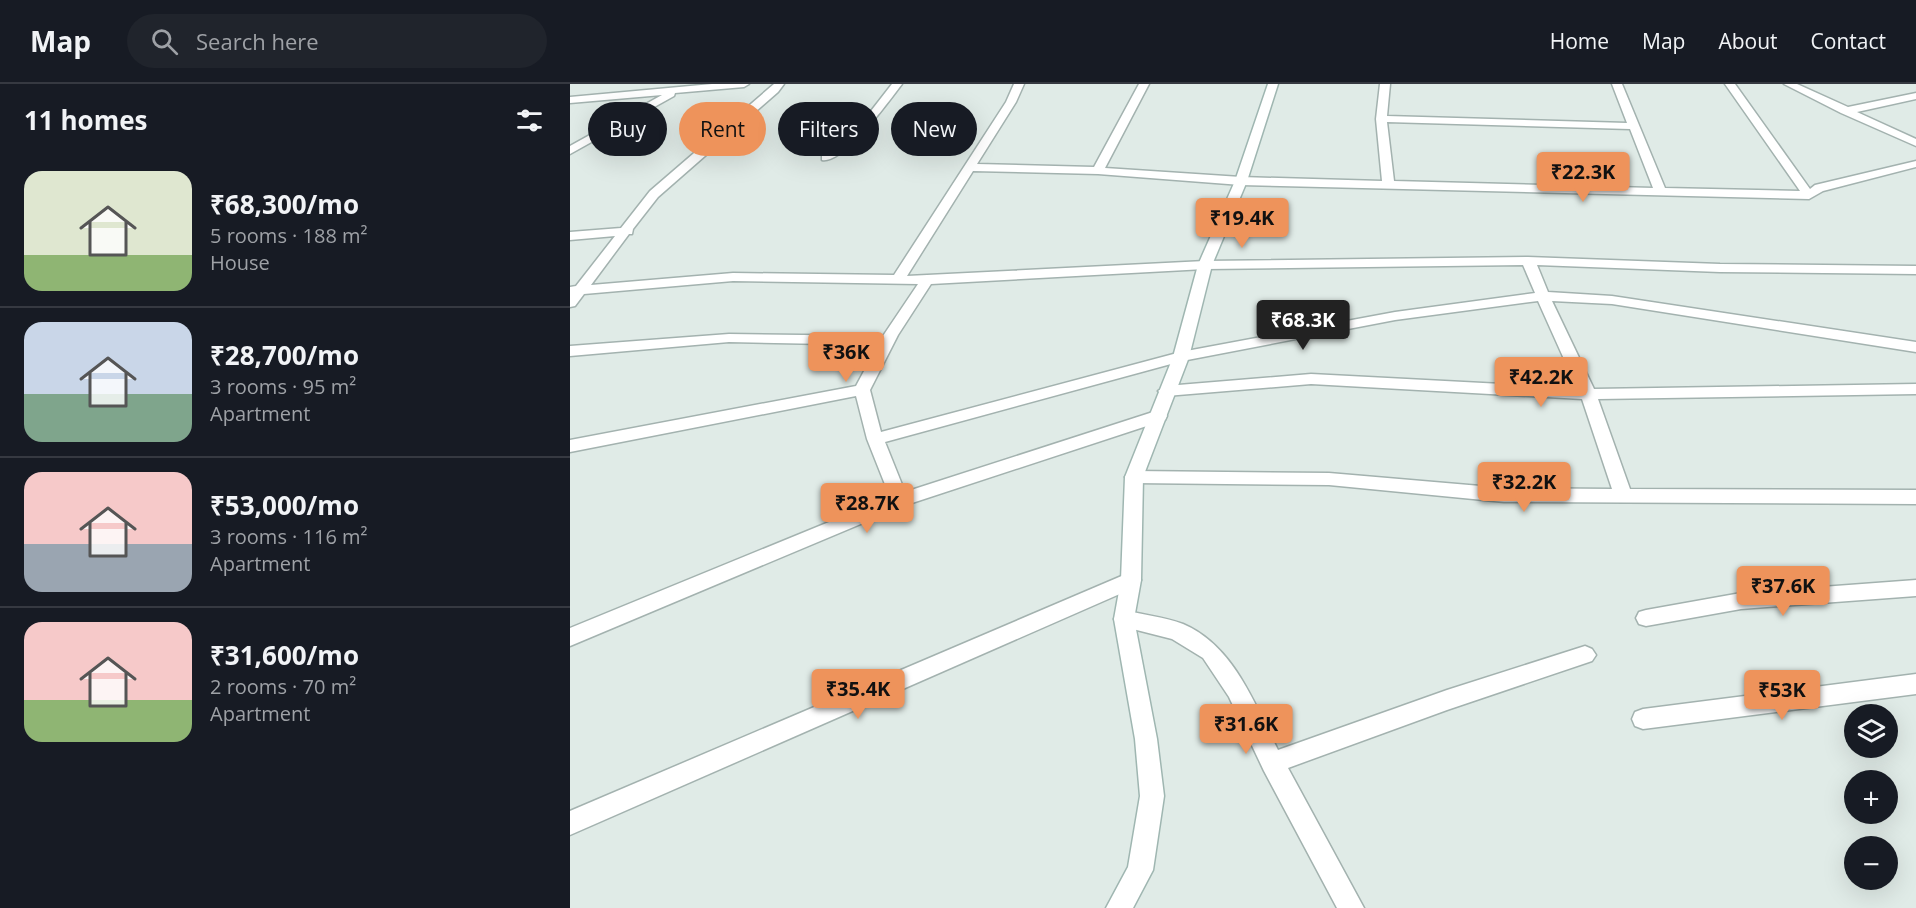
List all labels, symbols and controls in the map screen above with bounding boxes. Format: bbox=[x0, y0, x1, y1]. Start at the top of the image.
search box bbox=[127, 14, 547, 68]
text: Map bbox=[30, 22, 91, 60]
icon: search bbox=[148, 25, 181, 58]
text: Search here bbox=[196, 26, 319, 56]
text: Home bbox=[1550, 27, 1609, 55]
text: Map bbox=[1642, 27, 1685, 55]
text: About bbox=[1718, 27, 1778, 55]
text: Contact bbox=[1811, 27, 1886, 55]
text: 11 homes bbox=[24, 102, 148, 138]
chip: Buy bbox=[588, 102, 667, 156]
chip: Rent bbox=[679, 102, 766, 156]
chip: Filters bbox=[778, 102, 879, 156]
chip: New bbox=[891, 102, 977, 156]
icon: filters bbox=[513, 104, 546, 137]
pin: ₹22.3K bbox=[1534, 152, 1632, 203]
text: ₹22.3K bbox=[1551, 158, 1615, 185]
text: ₹68,300/mo bbox=[210, 186, 359, 222]
icon: home bbox=[72, 195, 144, 267]
pin: ₹19.4K bbox=[1193, 198, 1291, 249]
text: ₹19.4K bbox=[1210, 204, 1274, 231]
text: 5 rooms · 188 m² bbox=[210, 222, 368, 249]
text: House bbox=[210, 249, 270, 276]
pin: ₹68.3K bbox=[1254, 300, 1352, 351]
text: ₹68.3K bbox=[1271, 306, 1335, 333]
pin: ₹36K bbox=[810, 332, 882, 383]
text: ₹28,700/mo bbox=[210, 337, 359, 373]
text: ₹36K bbox=[822, 338, 870, 365]
icon: home bbox=[72, 346, 144, 418]
pin: ₹42.2K bbox=[1492, 357, 1590, 408]
text: ₹42.2K bbox=[1509, 363, 1573, 390]
text: 3 rooms · 95 m² bbox=[210, 373, 356, 400]
text: Apartment bbox=[210, 400, 310, 427]
pin: ₹32.2K bbox=[1475, 462, 1573, 513]
text: ₹32.2K bbox=[1492, 468, 1556, 495]
pin: ₹28.7K bbox=[818, 483, 916, 534]
text: ₹53,000/mo bbox=[210, 487, 359, 523]
text: ₹28.7K bbox=[835, 489, 899, 516]
icon: home bbox=[72, 496, 144, 568]
text: 3 rooms · 116 m² bbox=[210, 523, 368, 550]
text: Apartment bbox=[210, 550, 310, 577]
pin: ₹37.6K bbox=[1734, 566, 1832, 617]
text: ₹37.6K bbox=[1751, 572, 1815, 599]
text: ₹31,600/mo bbox=[210, 637, 359, 673]
icon: home bbox=[72, 646, 144, 718]
pin: ₹35.4K bbox=[809, 669, 907, 720]
pin: ₹53K bbox=[1746, 670, 1818, 721]
text: 2 rooms · 70 m² bbox=[210, 673, 356, 700]
text: ₹35.4K bbox=[826, 675, 890, 702]
text: ₹53K bbox=[1758, 676, 1806, 703]
text: Apartment bbox=[210, 700, 310, 727]
pin: ₹31.6K bbox=[1197, 704, 1295, 755]
map controls bbox=[1844, 704, 1898, 890]
button: layers bbox=[1844, 704, 1898, 758]
text: ₹31.6K bbox=[1214, 710, 1278, 737]
button: + bbox=[1844, 770, 1898, 824]
button: − bbox=[1844, 836, 1898, 890]

